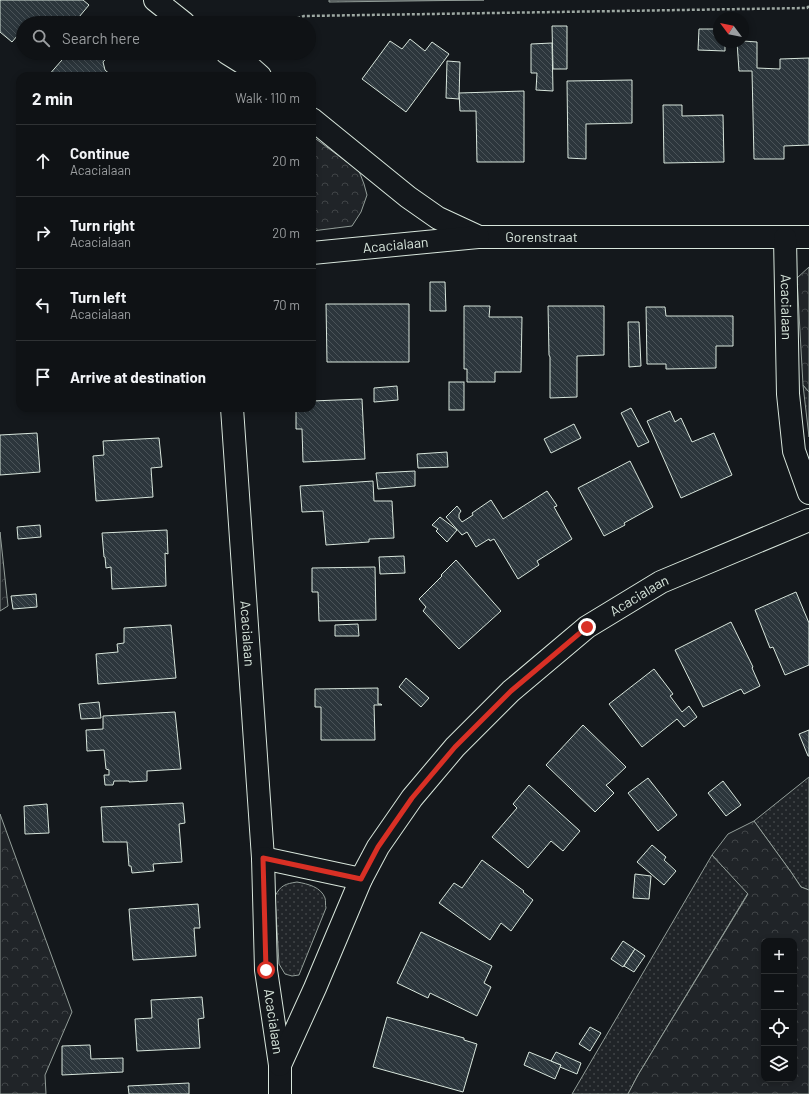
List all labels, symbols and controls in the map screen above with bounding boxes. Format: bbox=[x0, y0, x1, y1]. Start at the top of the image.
north arrow bbox=[713, 12, 749, 48]
search box bbox=[16, 16, 316, 60]
icon: search bbox=[30, 27, 52, 49]
text: Search here bbox=[62, 29, 140, 47]
text: 2 min bbox=[32, 88, 73, 108]
text: Walk · 110 m bbox=[235, 90, 300, 106]
text: Continue bbox=[70, 144, 130, 162]
icon: ahead bbox=[32, 150, 54, 172]
text: 20 m bbox=[272, 153, 300, 169]
text: Acacialaan bbox=[70, 162, 131, 178]
text: Turn right bbox=[70, 216, 135, 234]
icon: right bbox=[32, 222, 54, 244]
text: 20 m bbox=[272, 225, 300, 241]
street label: Gorenstraat bbox=[505, 228, 578, 245]
street label: Acacialaan bbox=[362, 233, 429, 256]
text: Acacialaan bbox=[70, 234, 131, 250]
street label: Acacialaan bbox=[778, 274, 796, 340]
text: Turn left bbox=[70, 288, 126, 306]
icon: left bbox=[32, 294, 54, 316]
text: 70 m bbox=[273, 297, 300, 313]
text: Acacialaan bbox=[70, 306, 131, 322]
icon: arrive bbox=[32, 366, 54, 388]
text: Arrive at destination bbox=[70, 368, 206, 386]
street label: Acacialaan bbox=[606, 571, 671, 619]
street label: Acacialaan bbox=[237, 600, 259, 667]
route end bbox=[578, 618, 596, 636]
map controls bbox=[761, 938, 797, 1082]
button: + bbox=[761, 938, 797, 974]
route start bbox=[257, 961, 275, 979]
button: − bbox=[761, 974, 797, 1010]
street label: Acacialaan bbox=[261, 987, 287, 1055]
button: locate bbox=[761, 1010, 797, 1046]
button: layers bbox=[761, 1046, 797, 1082]

